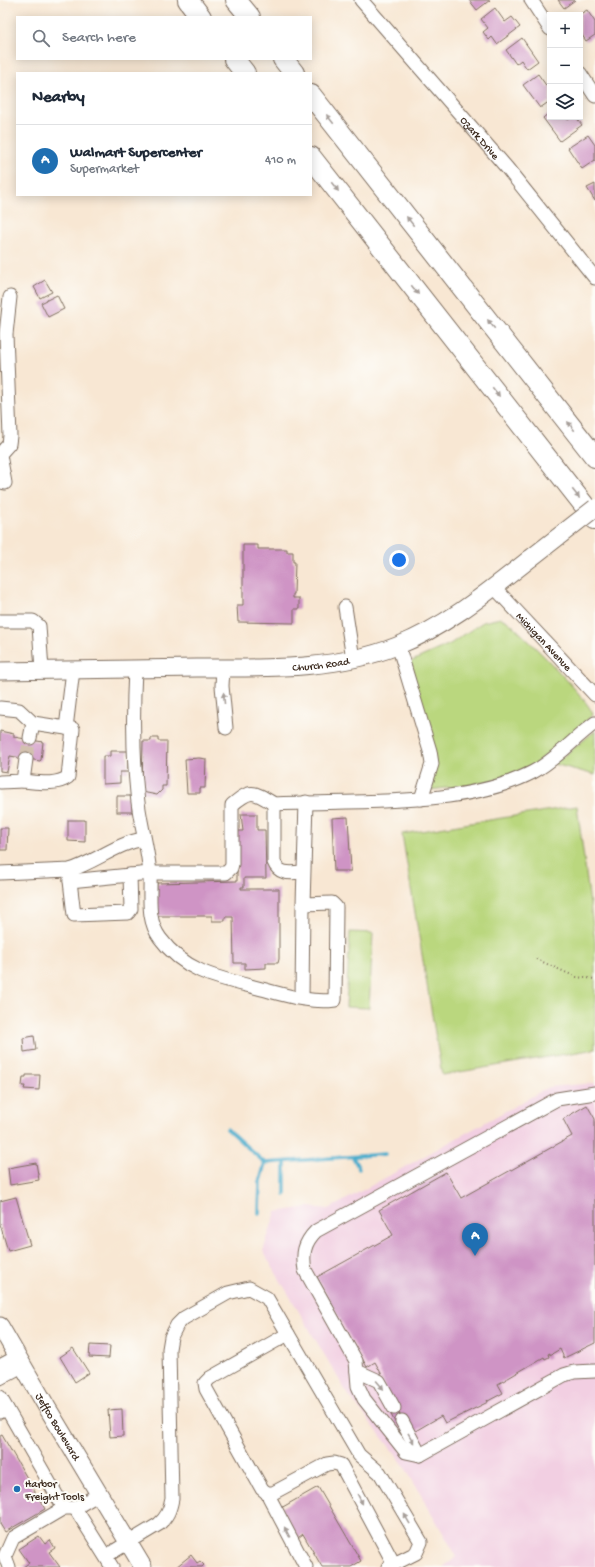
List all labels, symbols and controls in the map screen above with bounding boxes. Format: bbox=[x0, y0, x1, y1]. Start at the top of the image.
map controls bbox=[547, 12, 583, 120]
button: + bbox=[547, 12, 583, 48]
search box bbox=[16, 16, 312, 60]
icon: search bbox=[30, 27, 52, 49]
text: Search here bbox=[62, 29, 136, 47]
button: − bbox=[547, 48, 583, 84]
button: layers bbox=[547, 84, 583, 120]
text: Nearby bbox=[32, 88, 85, 108]
one-way arrow bbox=[326, 114, 334, 125]
street label: Ozark Drive bbox=[457, 115, 501, 163]
text: Walmart Supercenter bbox=[70, 144, 202, 162]
text: A bbox=[41, 153, 49, 168]
text: 410 m bbox=[265, 153, 296, 168]
text: Supermarket bbox=[70, 162, 139, 177]
one-way arrow bbox=[331, 182, 339, 193]
one-way arrow bbox=[406, 216, 415, 227]
one-way arrow bbox=[411, 284, 420, 295]
one-way arrow bbox=[486, 318, 495, 329]
one-way arrow bbox=[491, 387, 500, 398]
one-way arrow bbox=[567, 420, 575, 431]
one-way arrow bbox=[572, 489, 580, 500]
your location bbox=[389, 550, 409, 570]
street label: Michigan Avenue bbox=[513, 611, 573, 674]
street label: Church Road bbox=[292, 656, 352, 675]
one-way arrow bbox=[220, 692, 227, 704]
pin: A bbox=[462, 1223, 488, 1256]
one-way arrow bbox=[375, 1380, 384, 1390]
street label: Jeffco Boulevard bbox=[32, 1391, 82, 1464]
one-way arrow bbox=[408, 1432, 415, 1443]
place label: Harbor Freight Tools bbox=[24, 1479, 85, 1504]
marker: Harbor Freight Tools bbox=[12, 1484, 22, 1494]
one-way arrow bbox=[357, 1494, 363, 1505]
one-way arrow bbox=[404, 1513, 411, 1525]
one-way arrow bbox=[284, 1527, 291, 1538]

